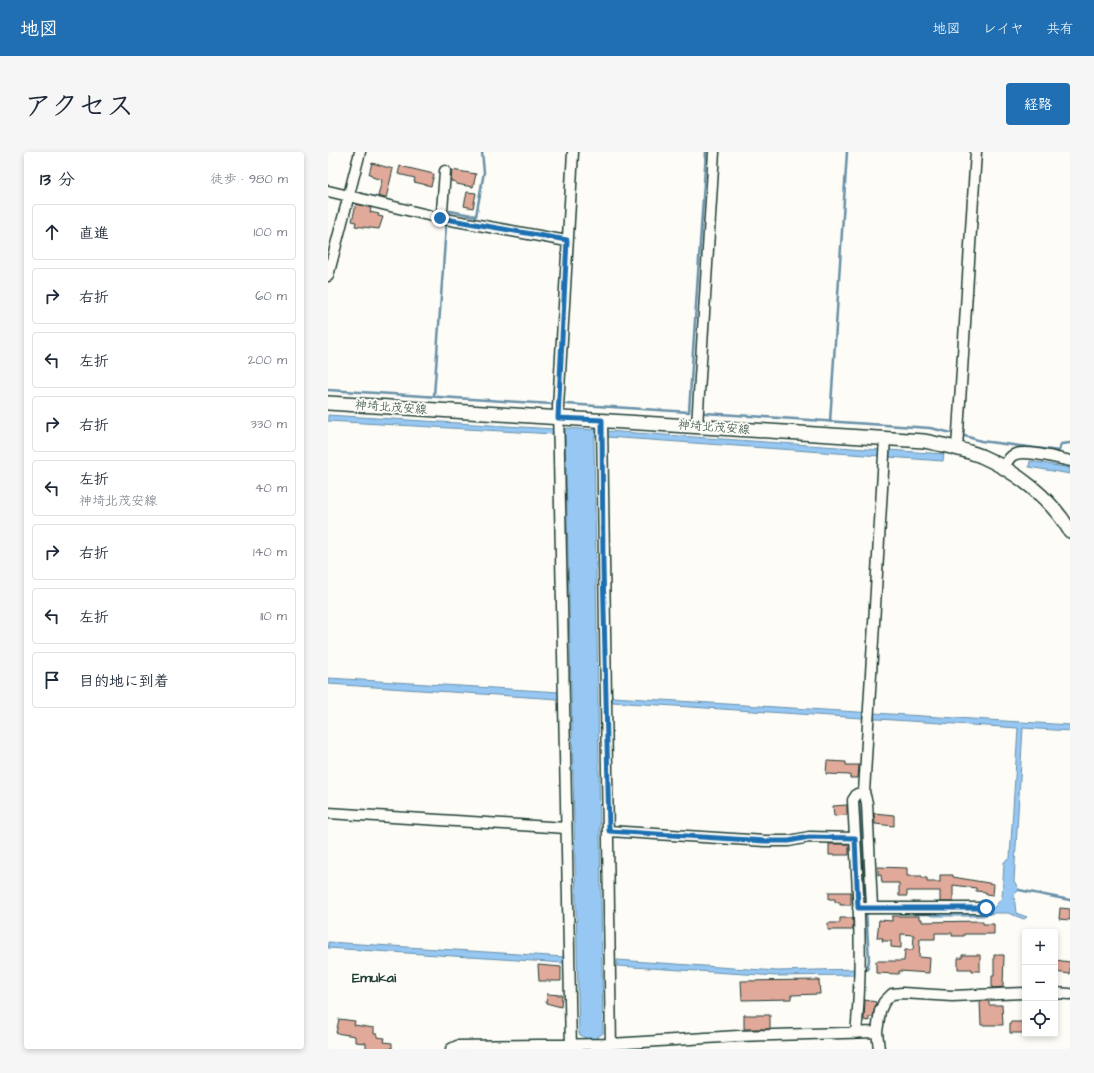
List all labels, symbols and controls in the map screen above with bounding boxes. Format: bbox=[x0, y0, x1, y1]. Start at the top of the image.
text: 地図 bbox=[20, 16, 58, 43]
text: 地図 bbox=[933, 19, 961, 39]
text: レイヤ bbox=[983, 19, 1024, 39]
text: 共有 bbox=[1046, 19, 1074, 39]
button: 経路 bbox=[1006, 83, 1070, 125]
text: アクセス bbox=[24, 87, 134, 126]
text: 13 分 bbox=[40, 168, 75, 192]
text: 徒歩 · 980 m bbox=[210, 170, 288, 188]
route end bbox=[431, 209, 449, 227]
icon: ahead bbox=[41, 221, 63, 243]
text: 直進 bbox=[79, 223, 109, 244]
text: 100 m bbox=[254, 223, 287, 241]
icon: right bbox=[41, 285, 63, 307]
text: 右折 bbox=[79, 287, 109, 308]
text: 60 m bbox=[255, 287, 287, 305]
icon: left bbox=[41, 349, 63, 371]
text: 左折 bbox=[79, 351, 109, 372]
text: 200 m bbox=[248, 351, 287, 369]
street label: 神埼北茂安線 bbox=[354, 397, 427, 418]
icon: right bbox=[41, 413, 63, 435]
text: 右折 bbox=[79, 415, 109, 436]
text: 330 m bbox=[250, 415, 287, 433]
street label: 神埼北茂安線 bbox=[677, 417, 750, 438]
text: 左折 bbox=[79, 469, 109, 490]
icon: left bbox=[41, 477, 63, 499]
text: 40 m bbox=[255, 479, 287, 497]
text: 神埼北茂安線 bbox=[79, 492, 157, 510]
icon: right bbox=[41, 541, 63, 563]
text: 右折 bbox=[79, 543, 109, 564]
text: 140 m bbox=[253, 543, 287, 561]
icon: left bbox=[41, 605, 63, 627]
text: 左折 bbox=[79, 607, 109, 628]
text: 110 m bbox=[260, 607, 287, 625]
icon: arrive bbox=[41, 669, 63, 691]
text: 目的地に到着 bbox=[79, 671, 169, 692]
route start bbox=[977, 899, 995, 917]
map controls bbox=[1022, 929, 1058, 1037]
button: + bbox=[1022, 929, 1058, 965]
button: − bbox=[1022, 965, 1058, 1001]
district label: Emukai bbox=[352, 968, 397, 988]
button: locate bbox=[1022, 1001, 1058, 1037]

